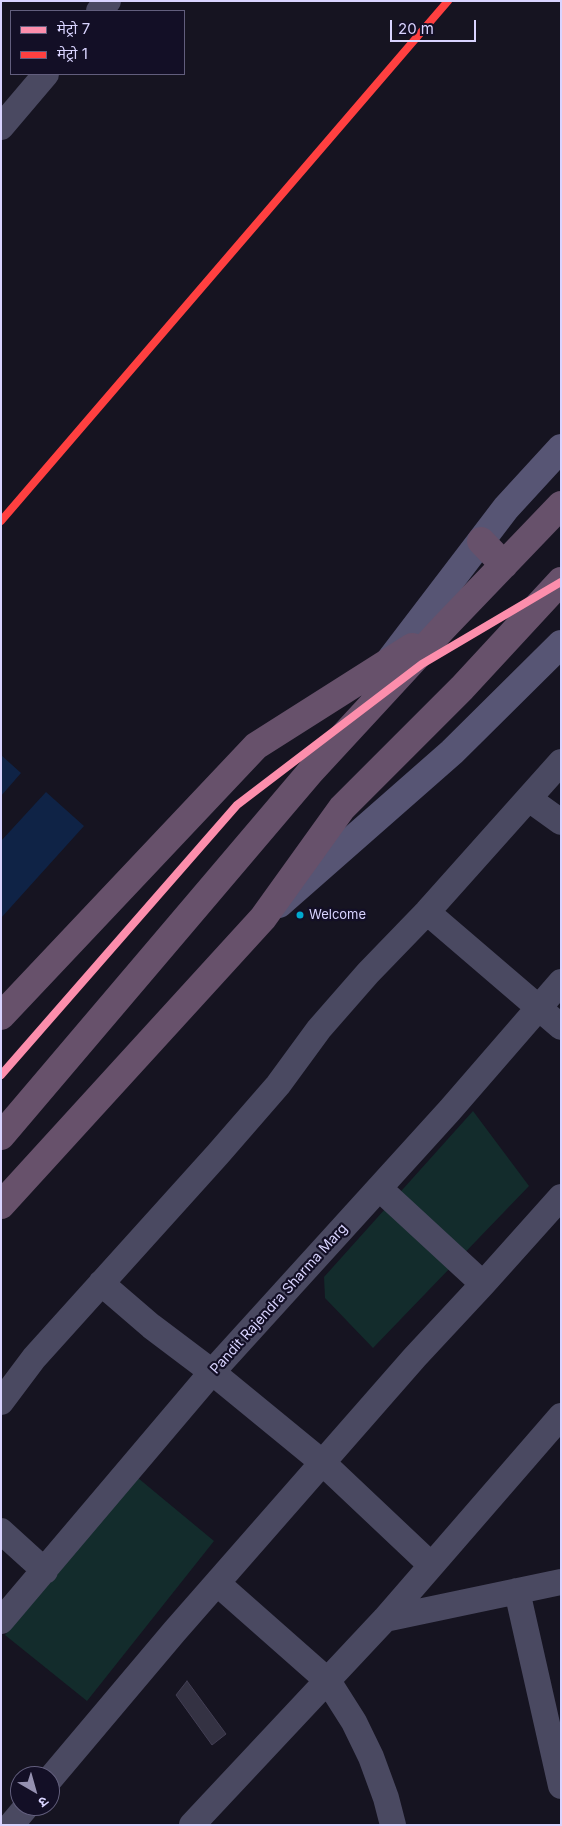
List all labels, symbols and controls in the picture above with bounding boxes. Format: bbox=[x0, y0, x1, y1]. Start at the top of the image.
legend bbox=[10, 10, 185, 75]
scale bar bbox=[392, 10, 478, 42]
text: मेट्रो 7 bbox=[57, 19, 90, 38]
text: 20 m bbox=[398, 19, 434, 38]
text: मेट्रो 1 bbox=[57, 44, 88, 63]
place label: Welcome bbox=[309, 907, 366, 923]
marker: Welcome bbox=[295, 910, 305, 920]
street label: Pandit Rajendra Sharma Marg bbox=[207, 1220, 351, 1378]
north arrow bbox=[10, 1766, 60, 1816]
text: उ bbox=[35, 1793, 52, 1812]

